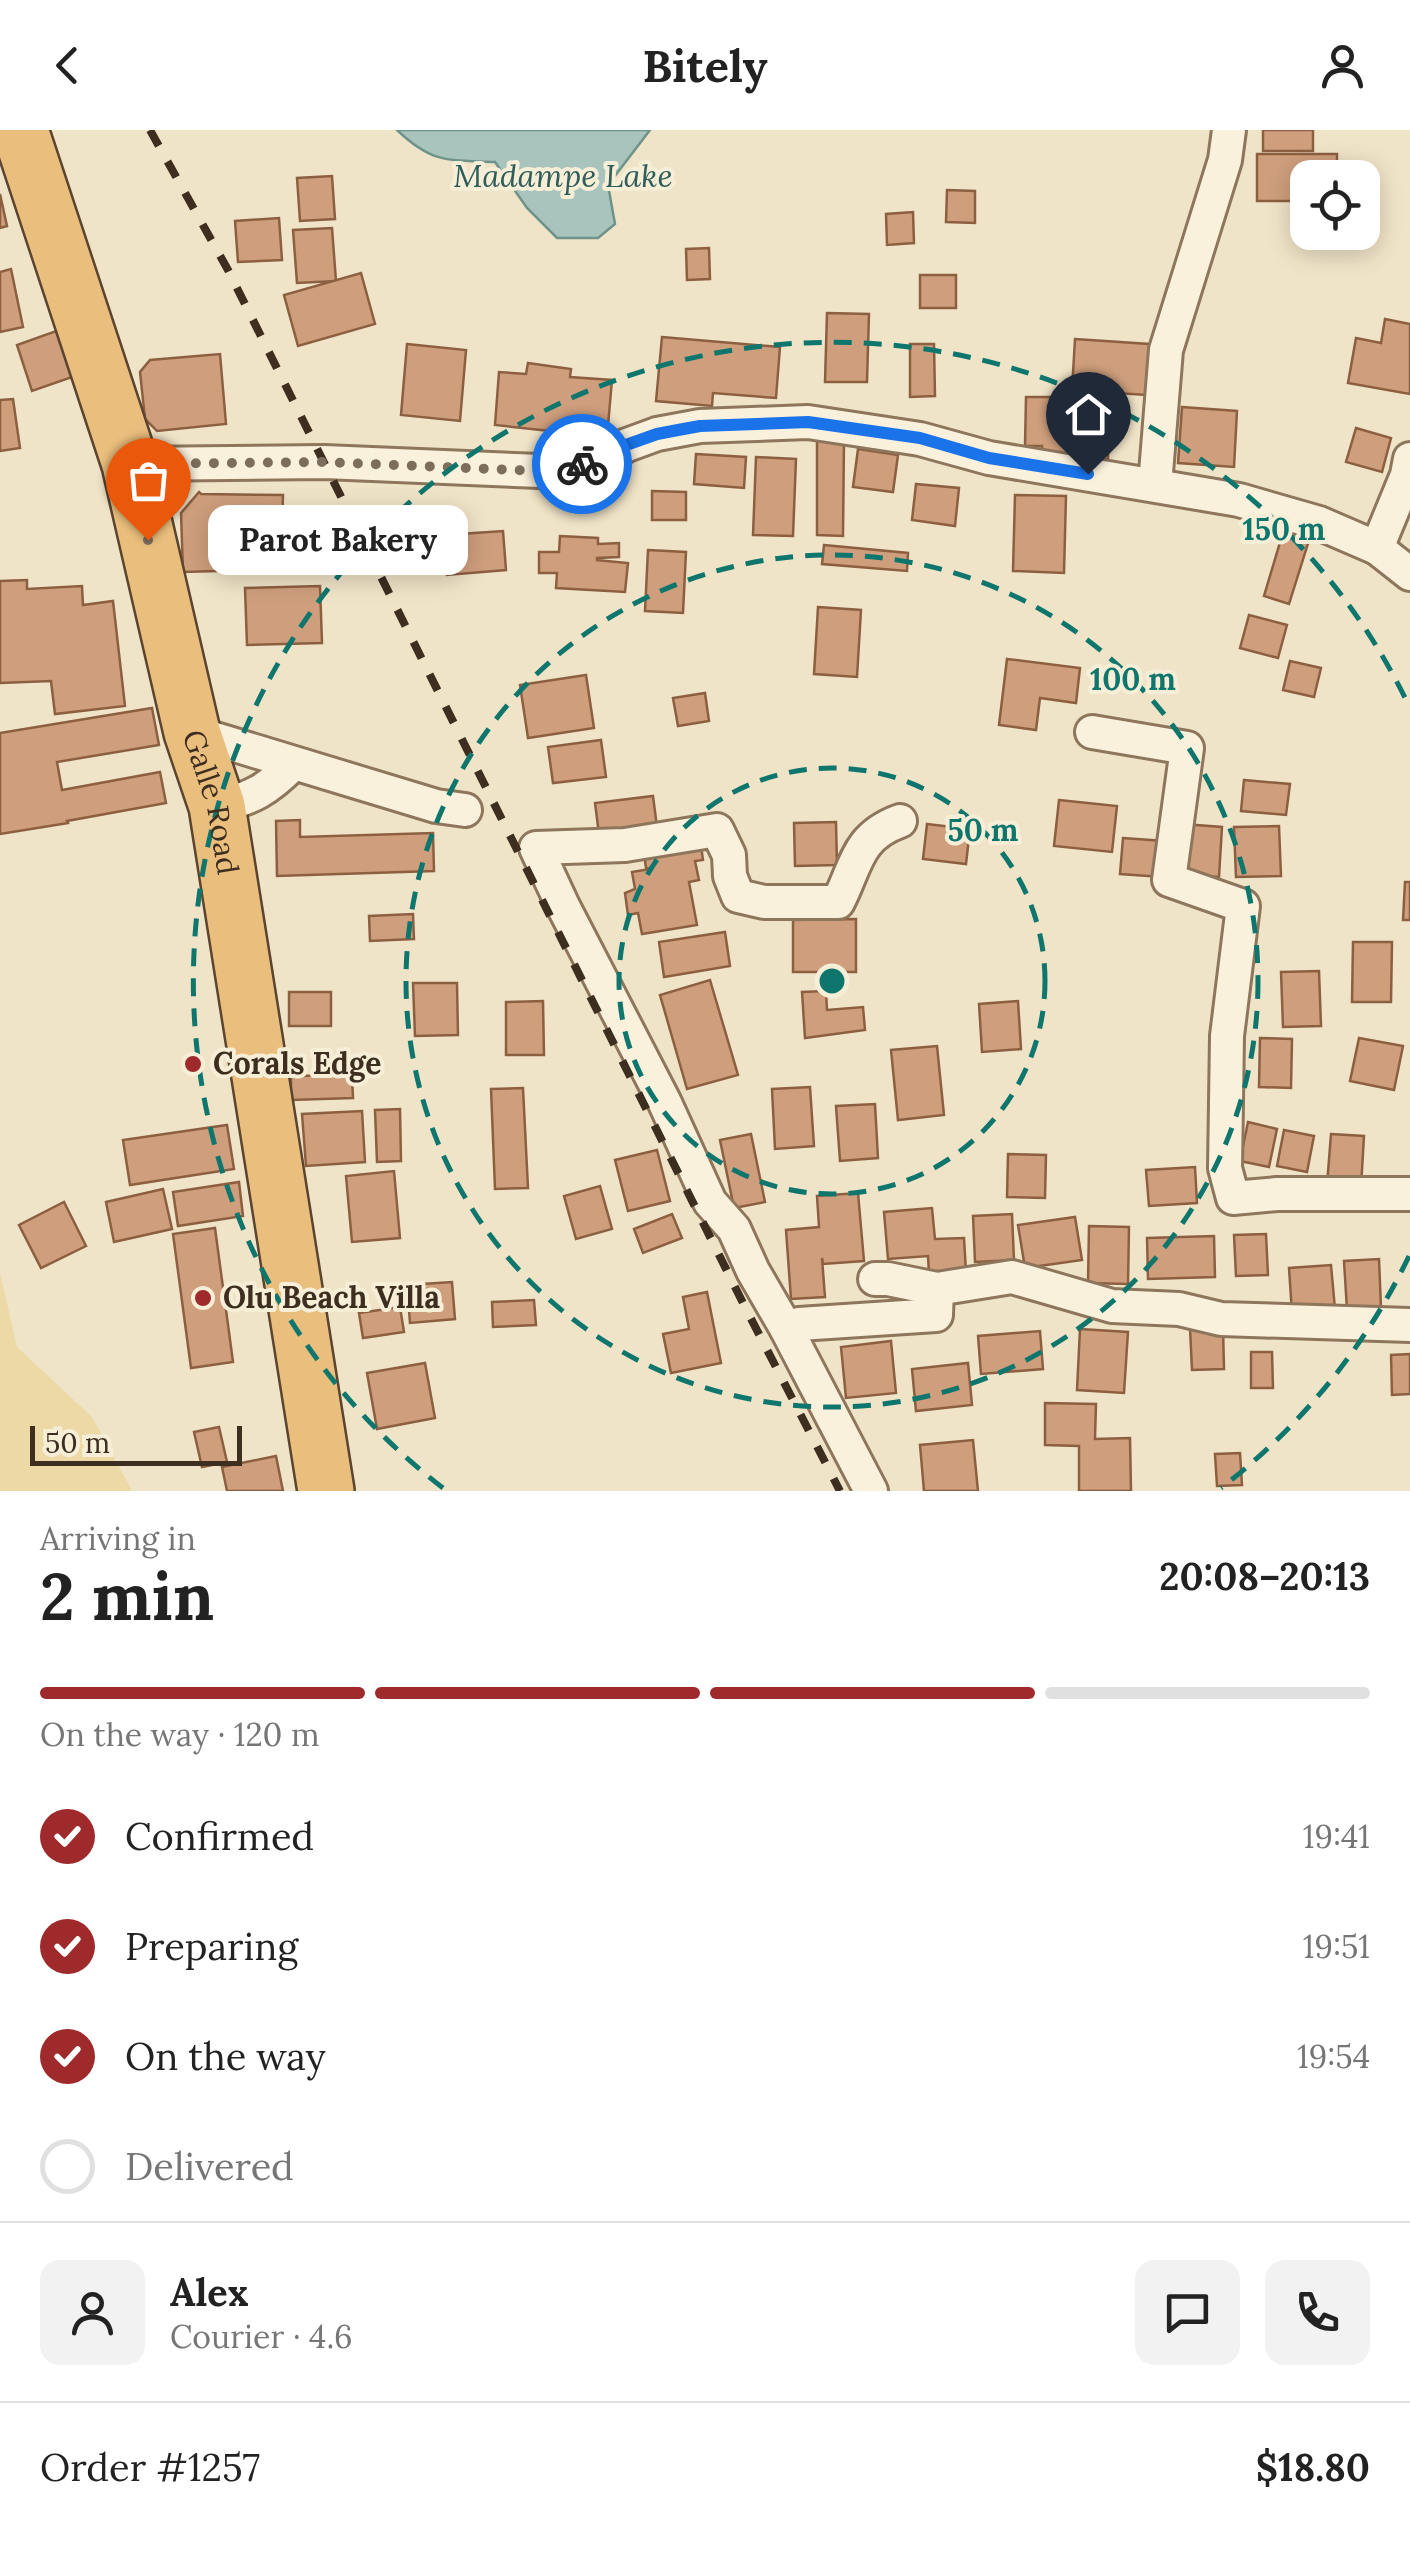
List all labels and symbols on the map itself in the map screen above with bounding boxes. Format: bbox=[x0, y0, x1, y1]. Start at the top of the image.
water label: Madampe Lake bbox=[453, 155, 673, 196]
pin bbox=[1046, 372, 1131, 475]
courier bbox=[532, 414, 632, 514]
pin bbox=[106, 438, 191, 541]
callout: Parot Bakery bbox=[208, 505, 468, 575]
text: 150 m bbox=[1243, 510, 1326, 548]
text: 100 m bbox=[1090, 660, 1176, 698]
street label: Galle Road bbox=[175, 725, 248, 877]
text: 50 m bbox=[948, 811, 1019, 849]
centre of rings bbox=[814, 963, 850, 999]
place label: Corals Edge bbox=[213, 1044, 381, 1083]
marker: Corals Edge bbox=[182, 1053, 204, 1075]
place label: Olu Beach Villa bbox=[223, 1278, 440, 1316]
marker: Olu Beach Villa bbox=[192, 1287, 214, 1309]
scale bar bbox=[30, 1421, 242, 1466]

